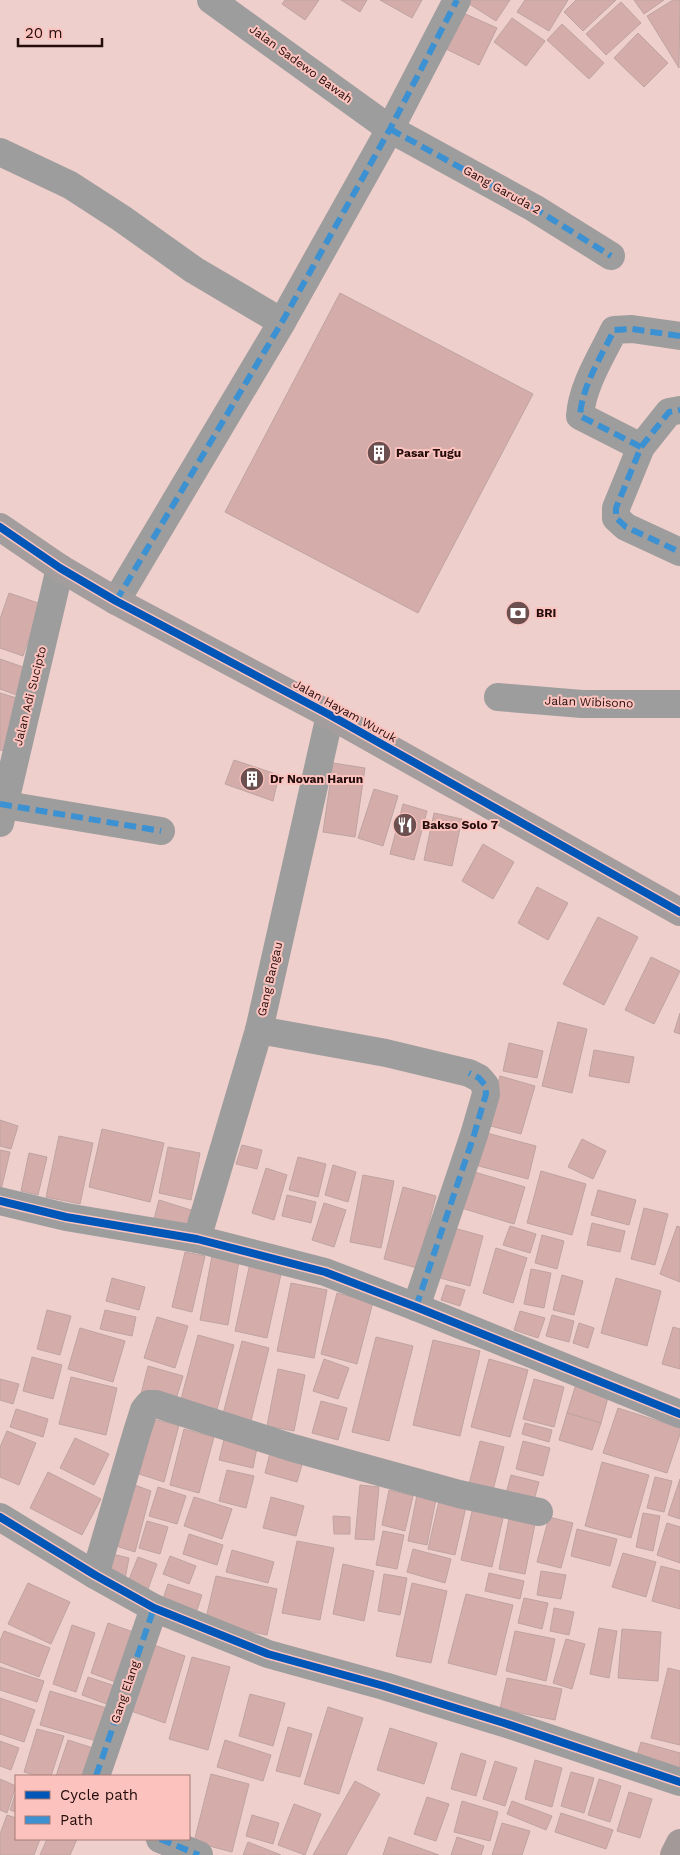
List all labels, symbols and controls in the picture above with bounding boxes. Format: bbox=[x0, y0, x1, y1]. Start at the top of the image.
scale bar bbox=[18, 15, 101, 47]
street label: Jalan Sadewo Bawah bbox=[247, 22, 355, 106]
text: 20 m bbox=[25, 24, 63, 42]
street label: Gang Garuda 2 bbox=[461, 163, 543, 217]
building icon: Pasar Tugu bbox=[366, 440, 392, 466]
place label: Pasar Tugu bbox=[396, 446, 461, 460]
bank icon: BRI bbox=[505, 600, 531, 626]
place label: BRI bbox=[536, 606, 556, 620]
street label: Jalan Adi Sucipto bbox=[11, 645, 49, 747]
street label: Jalan Hayam Wuruk bbox=[291, 677, 399, 745]
street label: Jalan Wibisono bbox=[544, 693, 634, 711]
building icon: Dr Novan Harun bbox=[239, 766, 265, 792]
place label: Dr Novan Harun bbox=[270, 772, 363, 786]
restaurant icon: Bakso Solo 7 bbox=[392, 812, 418, 838]
place label: Bakso Solo 7 bbox=[422, 818, 498, 832]
street label: Gang Bangau bbox=[255, 940, 285, 1018]
street label: Gang Elang bbox=[108, 1658, 142, 1725]
legend bbox=[15, 1775, 190, 1840]
text: Cycle path bbox=[60, 1786, 138, 1804]
text: Path bbox=[60, 1811, 93, 1829]

